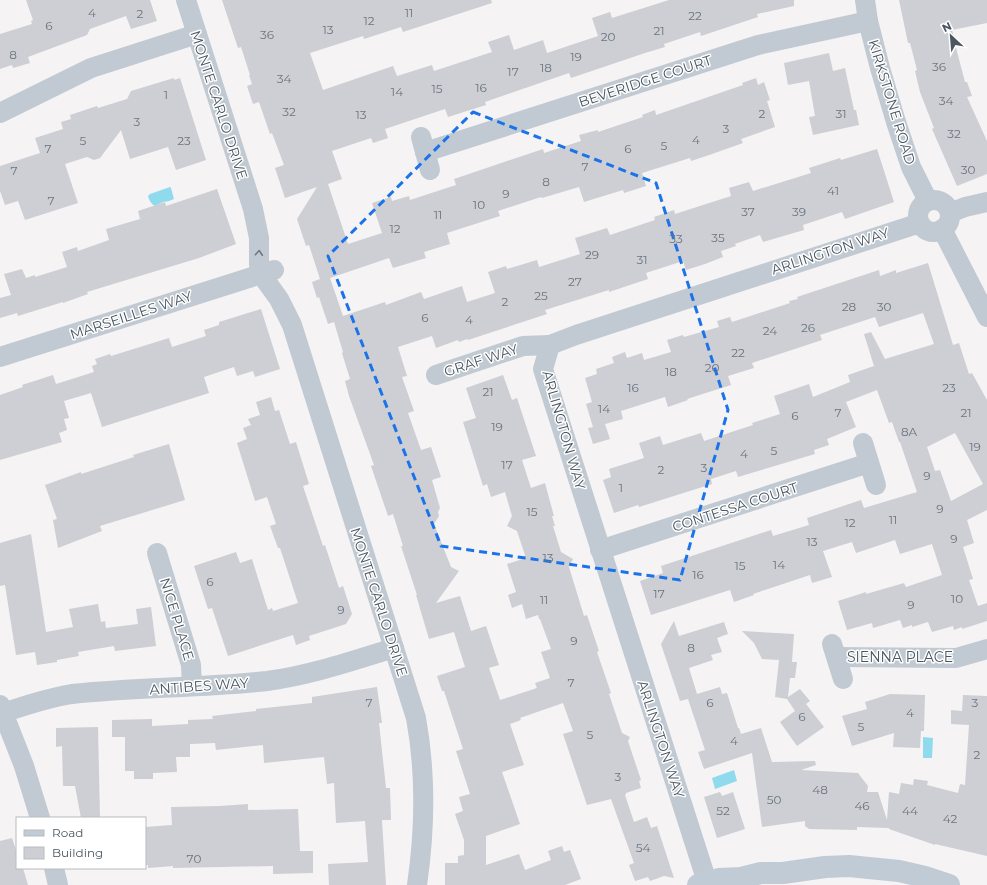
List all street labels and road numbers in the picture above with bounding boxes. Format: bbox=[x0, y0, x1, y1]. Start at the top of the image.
street label: MONTE CARLO DRIVE bbox=[186, 28, 252, 182]
street label: KIRKSTONE ROAD bbox=[864, 37, 920, 167]
street label: BEVERIDGE COURT bbox=[576, 51, 714, 111]
street label: ARLINGTON WAY bbox=[769, 223, 891, 279]
street label: MARSEILLES WAY bbox=[68, 287, 194, 343]
street label: GRAF WAY bbox=[442, 340, 520, 380]
street label: ARLINGTON WAY bbox=[538, 368, 590, 492]
street label: CONTESSA COURT bbox=[670, 478, 800, 536]
street label: MONTE CARLO DRIVE bbox=[346, 525, 412, 679]
street label: NICE PLACE bbox=[156, 575, 198, 663]
street label: SIENNA PLACE bbox=[847, 648, 953, 666]
street label: ANTIBES WAY bbox=[149, 674, 249, 698]
street label: ARLINGTON WAY bbox=[633, 678, 689, 800]

